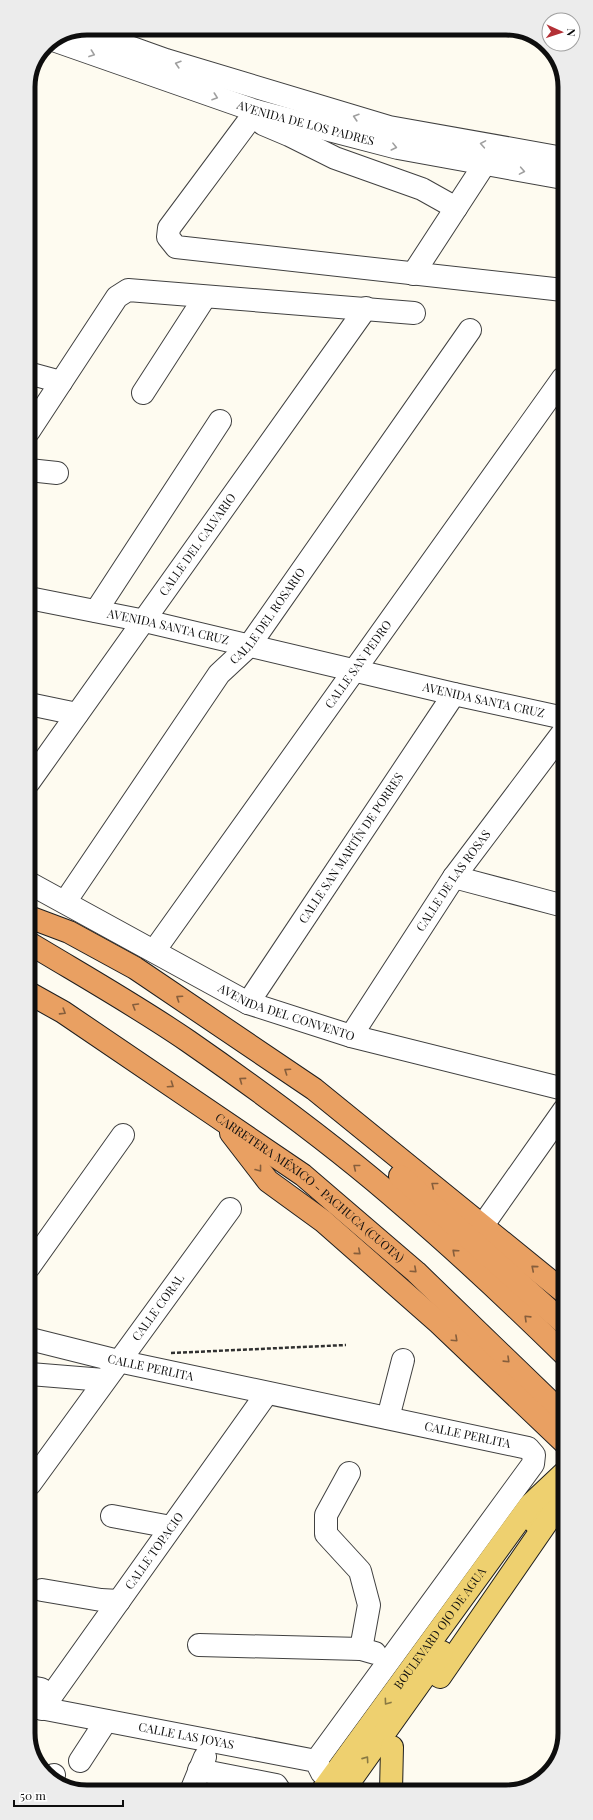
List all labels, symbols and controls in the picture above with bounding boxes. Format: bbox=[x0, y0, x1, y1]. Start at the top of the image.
north arrow bbox=[541, 12, 581, 52]
text: N bbox=[564, 28, 579, 37]
one-way arrow bbox=[89, 50, 96, 58]
one-way arrow bbox=[175, 60, 182, 69]
one-way arrow bbox=[212, 92, 219, 101]
street label: AVENIDA DE LOS PADRES bbox=[234, 96, 376, 149]
one-way arrow bbox=[353, 113, 360, 122]
one-way arrow bbox=[480, 140, 487, 148]
one-way arrow bbox=[390, 142, 397, 151]
one-way arrow bbox=[519, 166, 525, 175]
street label: CALLE DEL CALVARIO bbox=[155, 490, 239, 599]
street label: CALLE DEL ROSARIO bbox=[226, 564, 308, 667]
street label: AVENIDA SANTA CRUZ bbox=[105, 604, 231, 648]
street label: CALLE SAN PEDRO bbox=[321, 617, 395, 711]
street label: AVENIDA SANTA CRUZ bbox=[420, 678, 546, 721]
street label: CALLE SAN MARTÍN DE PORRES bbox=[294, 769, 406, 926]
street label: CALLE DE LAS ROSAS bbox=[412, 826, 494, 934]
street label: AVENIDA DEL CONVENTO bbox=[215, 979, 357, 1044]
one-way arrow bbox=[177, 996, 184, 1003]
one-way arrow bbox=[132, 1004, 139, 1011]
one-way arrow bbox=[59, 1008, 66, 1015]
one-way arrow bbox=[284, 1068, 291, 1076]
one-way arrow bbox=[239, 1077, 246, 1085]
one-way arrow bbox=[167, 1080, 174, 1087]
street label: CARRETERA MÉXICO - PACHUCA (CUOTA) bbox=[213, 1109, 408, 1265]
one-way arrow bbox=[255, 1164, 262, 1171]
one-way arrow bbox=[354, 1165, 361, 1172]
one-way arrow bbox=[431, 1183, 438, 1190]
one-way arrow bbox=[354, 1248, 361, 1255]
one-way arrow bbox=[452, 1249, 460, 1256]
one-way arrow bbox=[409, 1265, 416, 1272]
one-way arrow bbox=[532, 1265, 539, 1272]
street label: CALLE CORAL bbox=[128, 1270, 187, 1344]
one-way arrow bbox=[524, 1315, 532, 1323]
one-way arrow bbox=[450, 1334, 458, 1342]
street label: CALLE PERLITA bbox=[106, 1350, 196, 1384]
one-way arrow bbox=[502, 1355, 510, 1363]
street label: CALLE PERLITA bbox=[423, 1417, 513, 1451]
street label: CALLE TOPACIO bbox=[121, 1509, 187, 1592]
street label: BOULEVARD OJO DE AGUA bbox=[390, 1563, 489, 1692]
one-way arrow bbox=[385, 1697, 392, 1704]
street label: CALLE LAS JOYAS bbox=[137, 1718, 236, 1752]
one-way arrow bbox=[361, 1756, 368, 1763]
scale bar bbox=[14, 1782, 123, 1808]
text: 50 m bbox=[20, 1787, 46, 1803]

